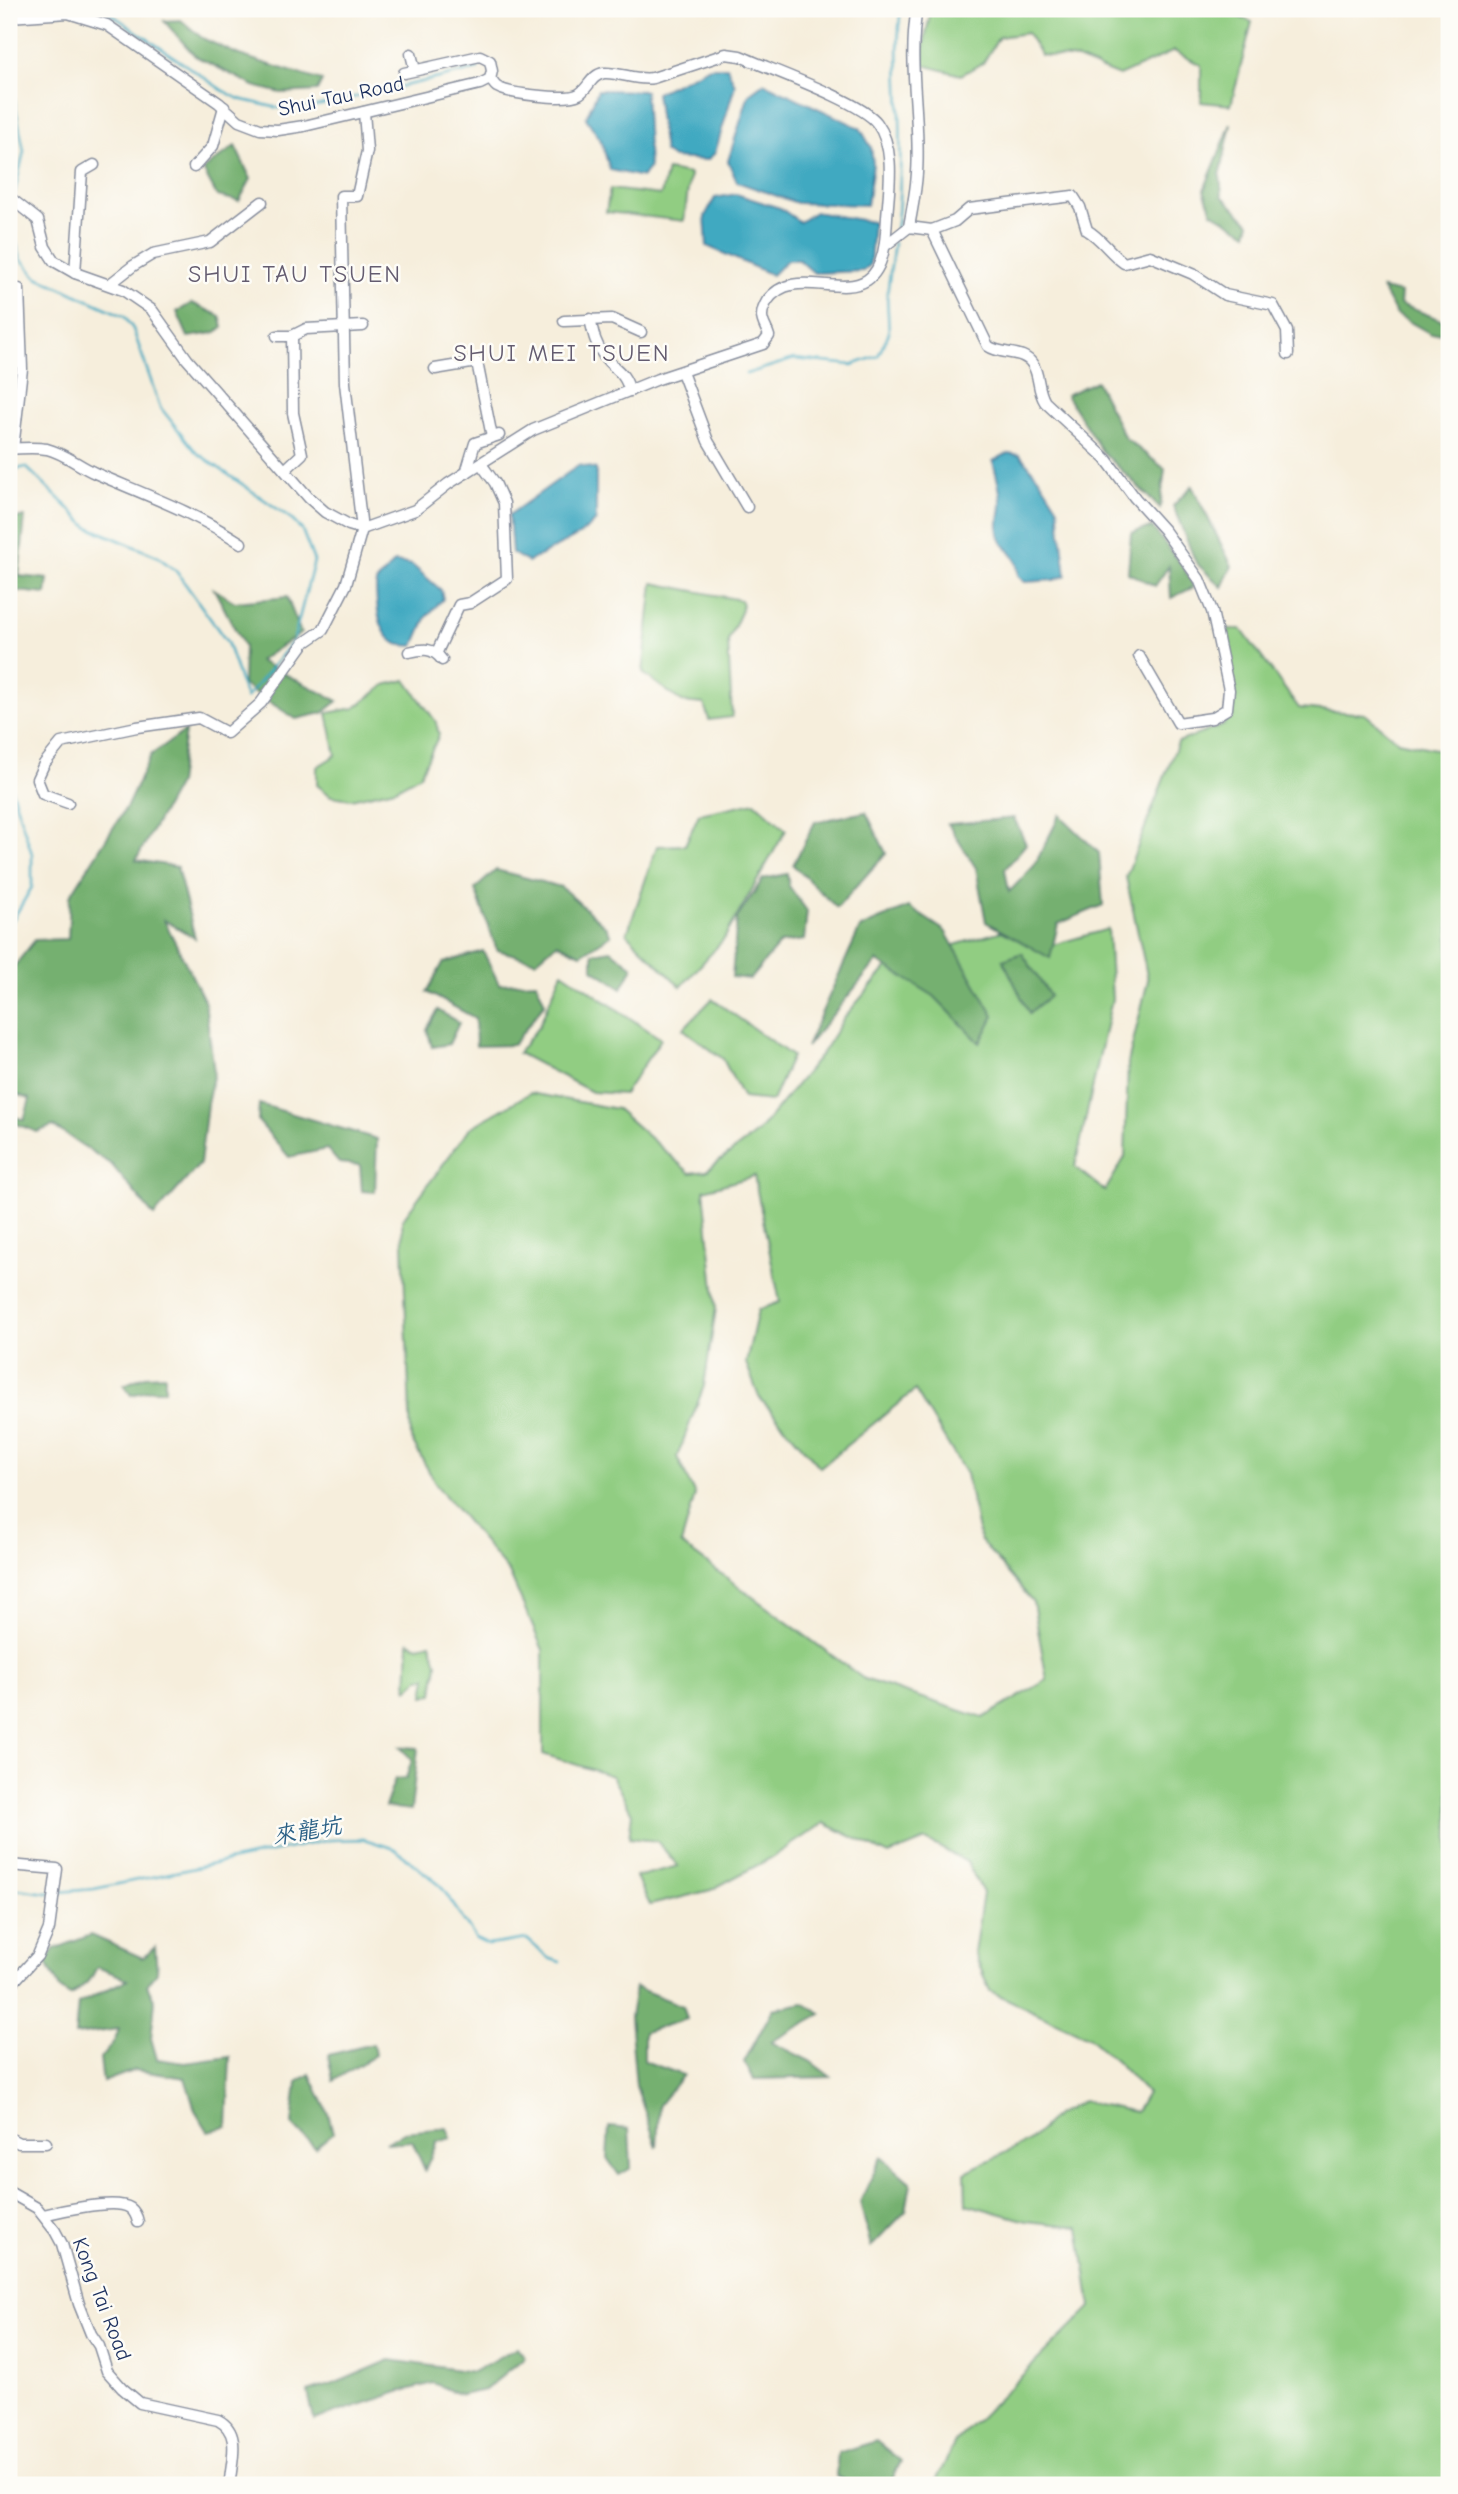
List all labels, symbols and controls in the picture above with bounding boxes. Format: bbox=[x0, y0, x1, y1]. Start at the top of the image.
street label: Shui Tau Road bbox=[276, 71, 406, 121]
district label: SHUI TAU TSUEN bbox=[188, 260, 402, 288]
district label: SHUI MEI TSUEN bbox=[453, 339, 671, 367]
water label: 來龍坑 bbox=[271, 1812, 346, 1850]
street label: Kong Tai Road bbox=[68, 2234, 136, 2364]

